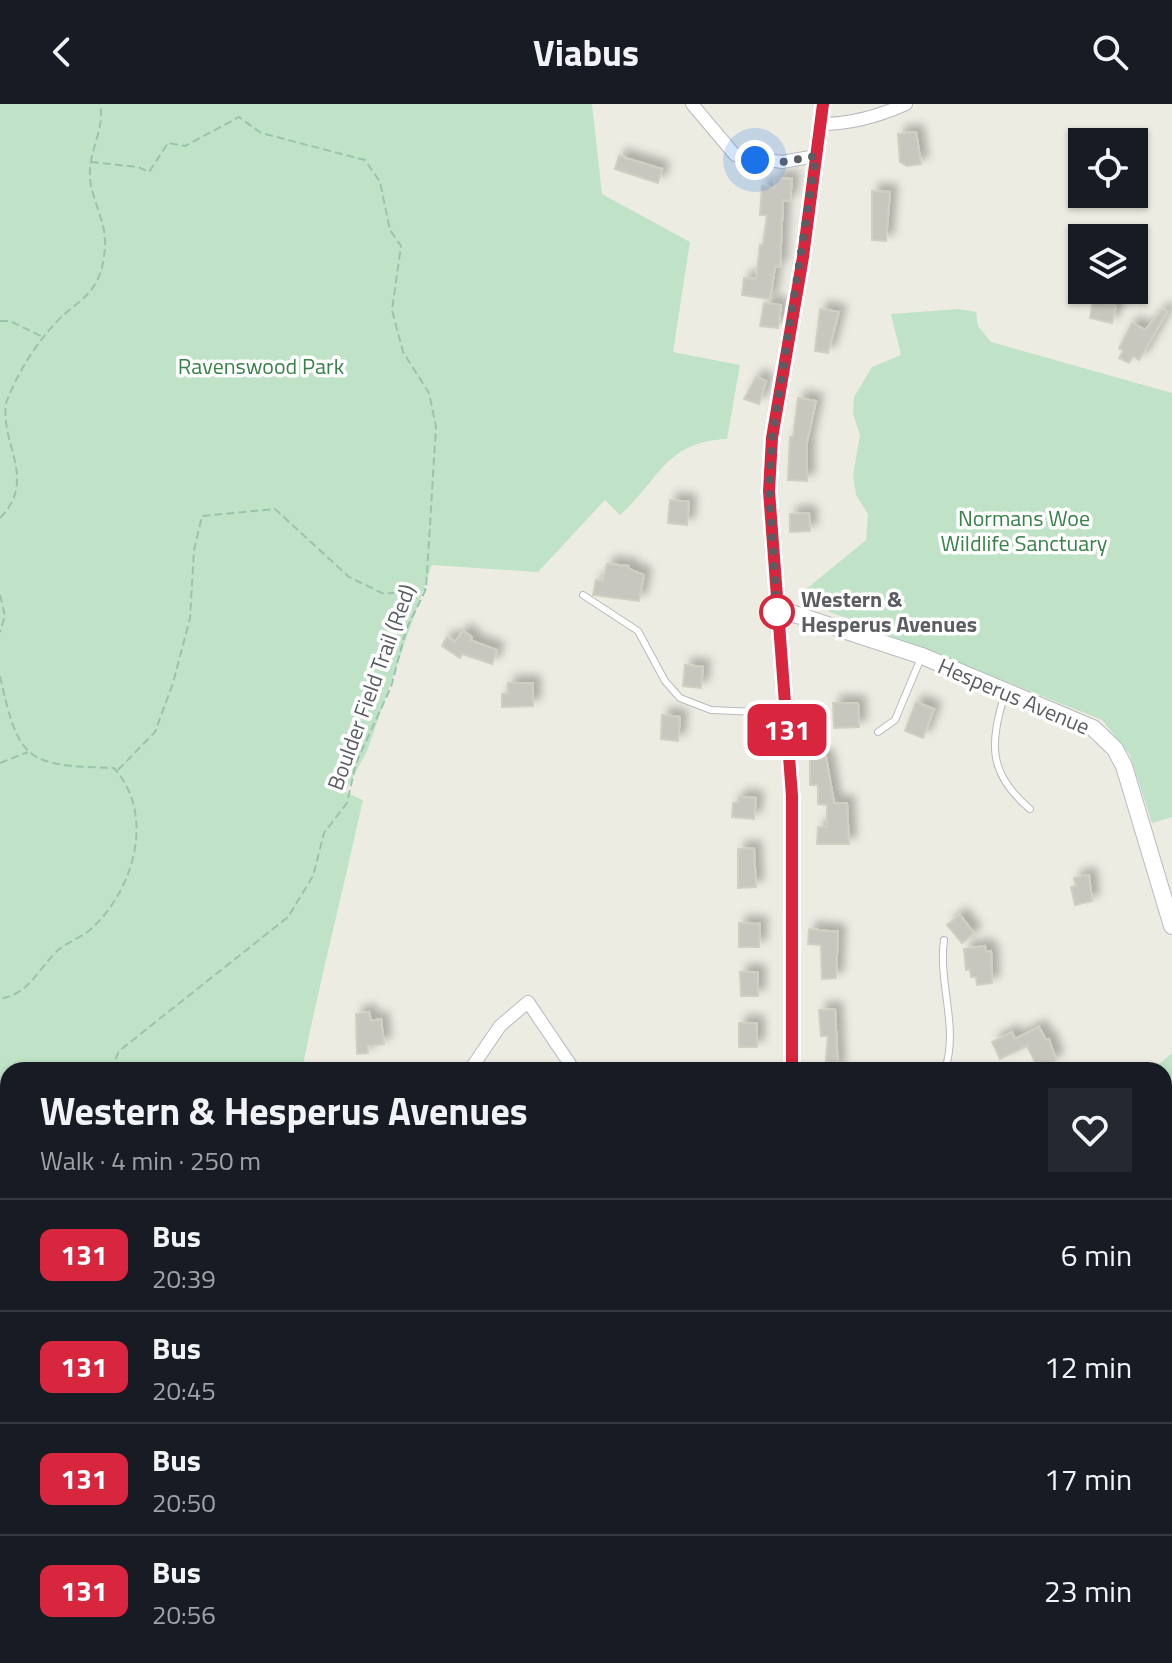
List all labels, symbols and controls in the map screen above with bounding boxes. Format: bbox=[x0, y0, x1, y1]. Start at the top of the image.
text: Viabus bbox=[533, 25, 639, 80]
icon: back bbox=[40, 30, 84, 74]
icon: search bbox=[1088, 30, 1132, 74]
map controls bbox=[1068, 128, 1148, 304]
button: locate bbox=[1068, 128, 1148, 208]
your location bbox=[735, 140, 775, 180]
button: layers bbox=[1068, 224, 1148, 304]
park label: Ravenswood Park bbox=[178, 349, 345, 383]
park label: Normans Woe Wildlife Sanctuary bbox=[941, 501, 1108, 560]
street label: Boulder Field Trail (Red) bbox=[318, 579, 424, 795]
place label: Western & Hesperus Avenues bbox=[801, 582, 977, 641]
marker: Western & Hesperus Avenues bbox=[760, 595, 794, 629]
street label: Hesperus Avenue bbox=[933, 649, 1095, 743]
line badge: 131 bbox=[741, 704, 833, 756]
text: 131 bbox=[763, 708, 811, 751]
text: Western & Hesperus Avenues bbox=[40, 1082, 528, 1140]
button: heart bbox=[1048, 1088, 1132, 1172]
text: Walk · 4 min · 250 m bbox=[40, 1141, 261, 1180]
text: Bus bbox=[152, 1213, 201, 1259]
text: 6 min bbox=[1061, 1232, 1132, 1278]
text: 131 bbox=[60, 1233, 108, 1276]
text: 20:39 bbox=[152, 1259, 216, 1298]
text: Bus bbox=[152, 1325, 201, 1371]
text: 12 min bbox=[1044, 1344, 1132, 1390]
text: 131 bbox=[60, 1345, 108, 1388]
text: 20:45 bbox=[152, 1371, 216, 1410]
text: Bus bbox=[152, 1437, 201, 1483]
text: 17 min bbox=[1044, 1456, 1132, 1502]
text: 131 bbox=[60, 1457, 108, 1500]
text: 20:50 bbox=[152, 1483, 216, 1522]
text: Bus bbox=[152, 1549, 201, 1595]
text: 23 min bbox=[1044, 1568, 1132, 1614]
text: 131 bbox=[60, 1569, 108, 1612]
text: 20:56 bbox=[152, 1595, 216, 1634]

